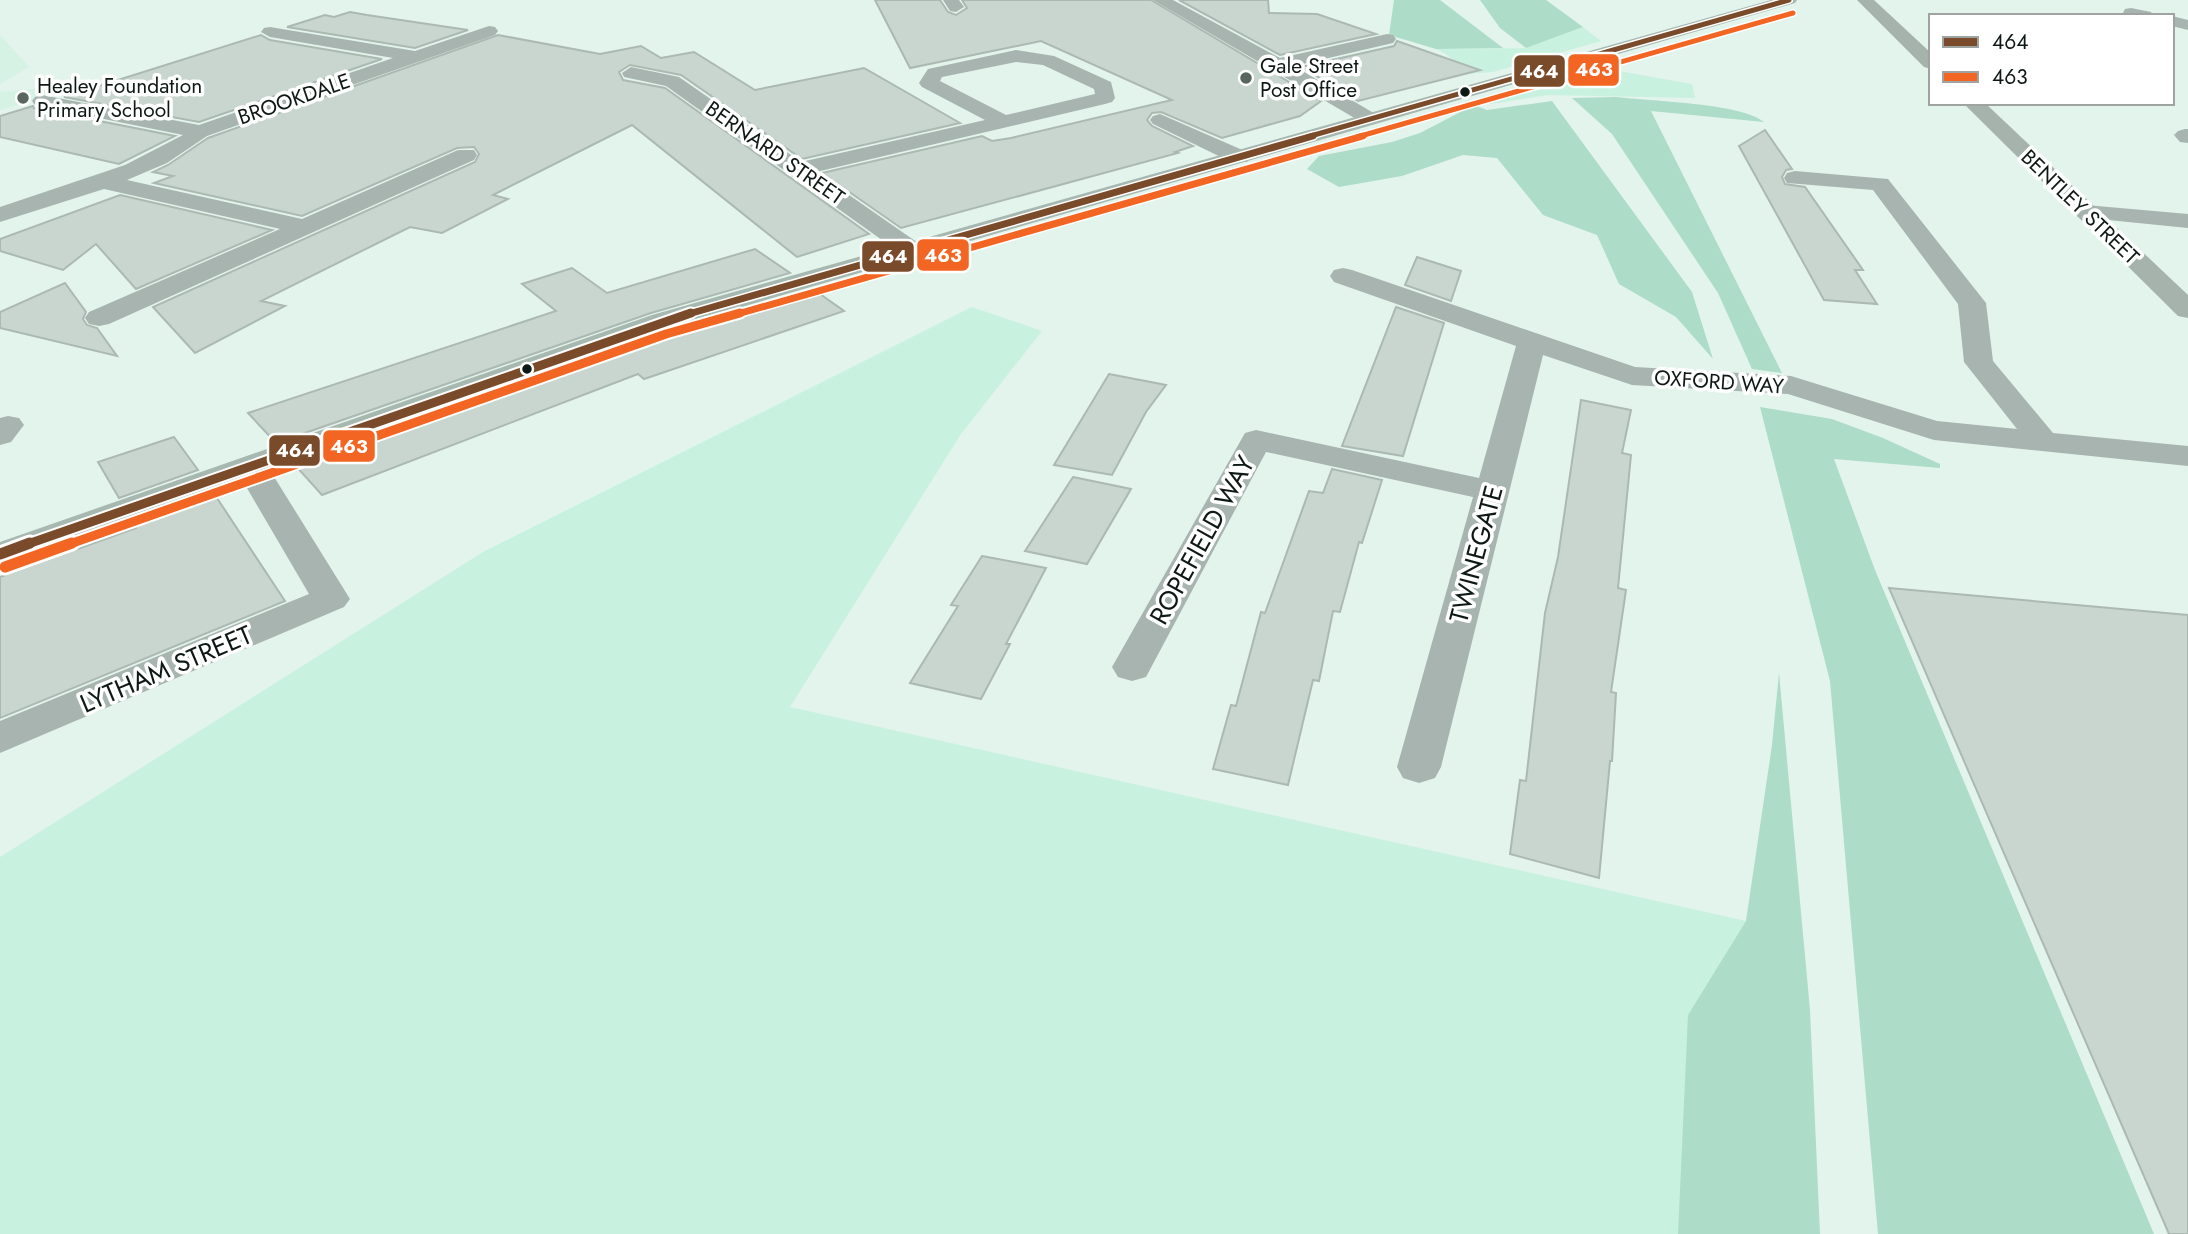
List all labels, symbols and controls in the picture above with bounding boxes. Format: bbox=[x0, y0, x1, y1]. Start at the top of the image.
legend bbox=[1929, 14, 2174, 105]
text: 464 bbox=[1992, 27, 2029, 57]
place label: Gale Street Post Office bbox=[1260, 51, 1358, 105]
line badge: 463 bbox=[1567, 53, 1620, 87]
line badge: 464 bbox=[1513, 54, 1566, 88]
text: 463 bbox=[1575, 56, 1613, 83]
text: 464 bbox=[1519, 58, 1559, 85]
text: 463 bbox=[1992, 62, 2028, 92]
street label: BROOKDALE bbox=[234, 66, 354, 132]
marker: Gale Street Post Office bbox=[1238, 70, 1254, 86]
place label: Healey Foundation Primary School bbox=[37, 71, 202, 125]
unlabelled marker bbox=[1458, 85, 1472, 99]
marker: Healey Foundation Primary School bbox=[15, 90, 31, 106]
street label: BERNARD STREET bbox=[699, 94, 851, 212]
street label: BENTLEY STREET bbox=[2014, 143, 2146, 272]
line badge: 463 bbox=[916, 238, 970, 272]
line badge: 464 bbox=[861, 240, 915, 273]
text: 463 bbox=[924, 242, 962, 269]
text: 464 bbox=[868, 243, 908, 270]
unlabelled marker bbox=[520, 362, 534, 376]
street label: OXFORD WAY bbox=[1653, 363, 1785, 402]
line badge: 463 bbox=[322, 429, 376, 463]
text: 463 bbox=[330, 433, 368, 460]
line badge: 464 bbox=[268, 434, 321, 467]
text: 464 bbox=[275, 437, 315, 464]
street label: ROPEFIELD WAY bbox=[1140, 448, 1264, 631]
street label: TWINEGATE bbox=[1439, 481, 1513, 627]
street label: LYTHAM STREET bbox=[74, 616, 258, 722]

